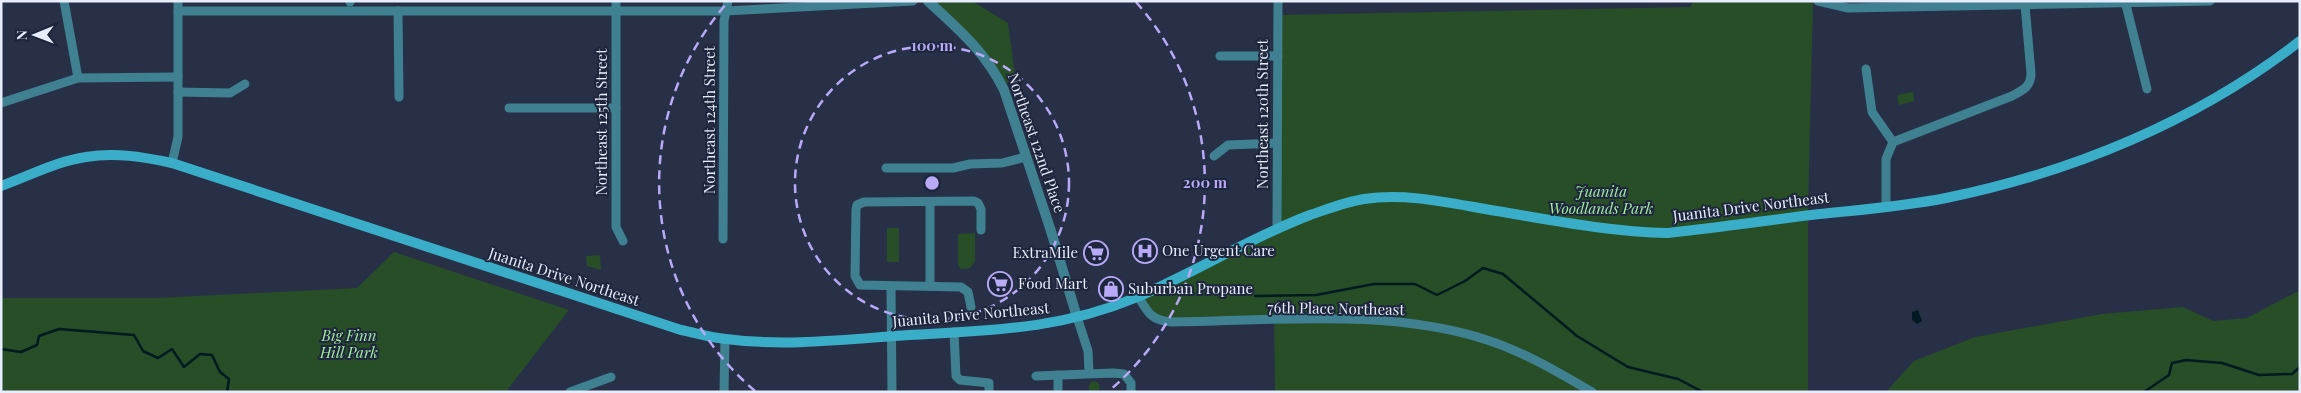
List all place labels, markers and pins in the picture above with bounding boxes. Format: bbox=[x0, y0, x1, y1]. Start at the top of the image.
centre of rings bbox=[923, 174, 941, 192]
hospital icon: One Urgent Care bbox=[1132, 238, 1158, 264]
supermarket icon: ExtraMile bbox=[1083, 240, 1109, 266]
place label: One Urgent Care bbox=[1162, 240, 1275, 260]
place label: ExtraMile bbox=[1012, 242, 1078, 262]
supermarket icon: Food Mart bbox=[987, 271, 1013, 297]
place label: Food Mart bbox=[1018, 273, 1088, 293]
shop icon: Suburban Propane bbox=[1098, 276, 1124, 302]
place label: Suburban Propane bbox=[1128, 278, 1253, 298]

